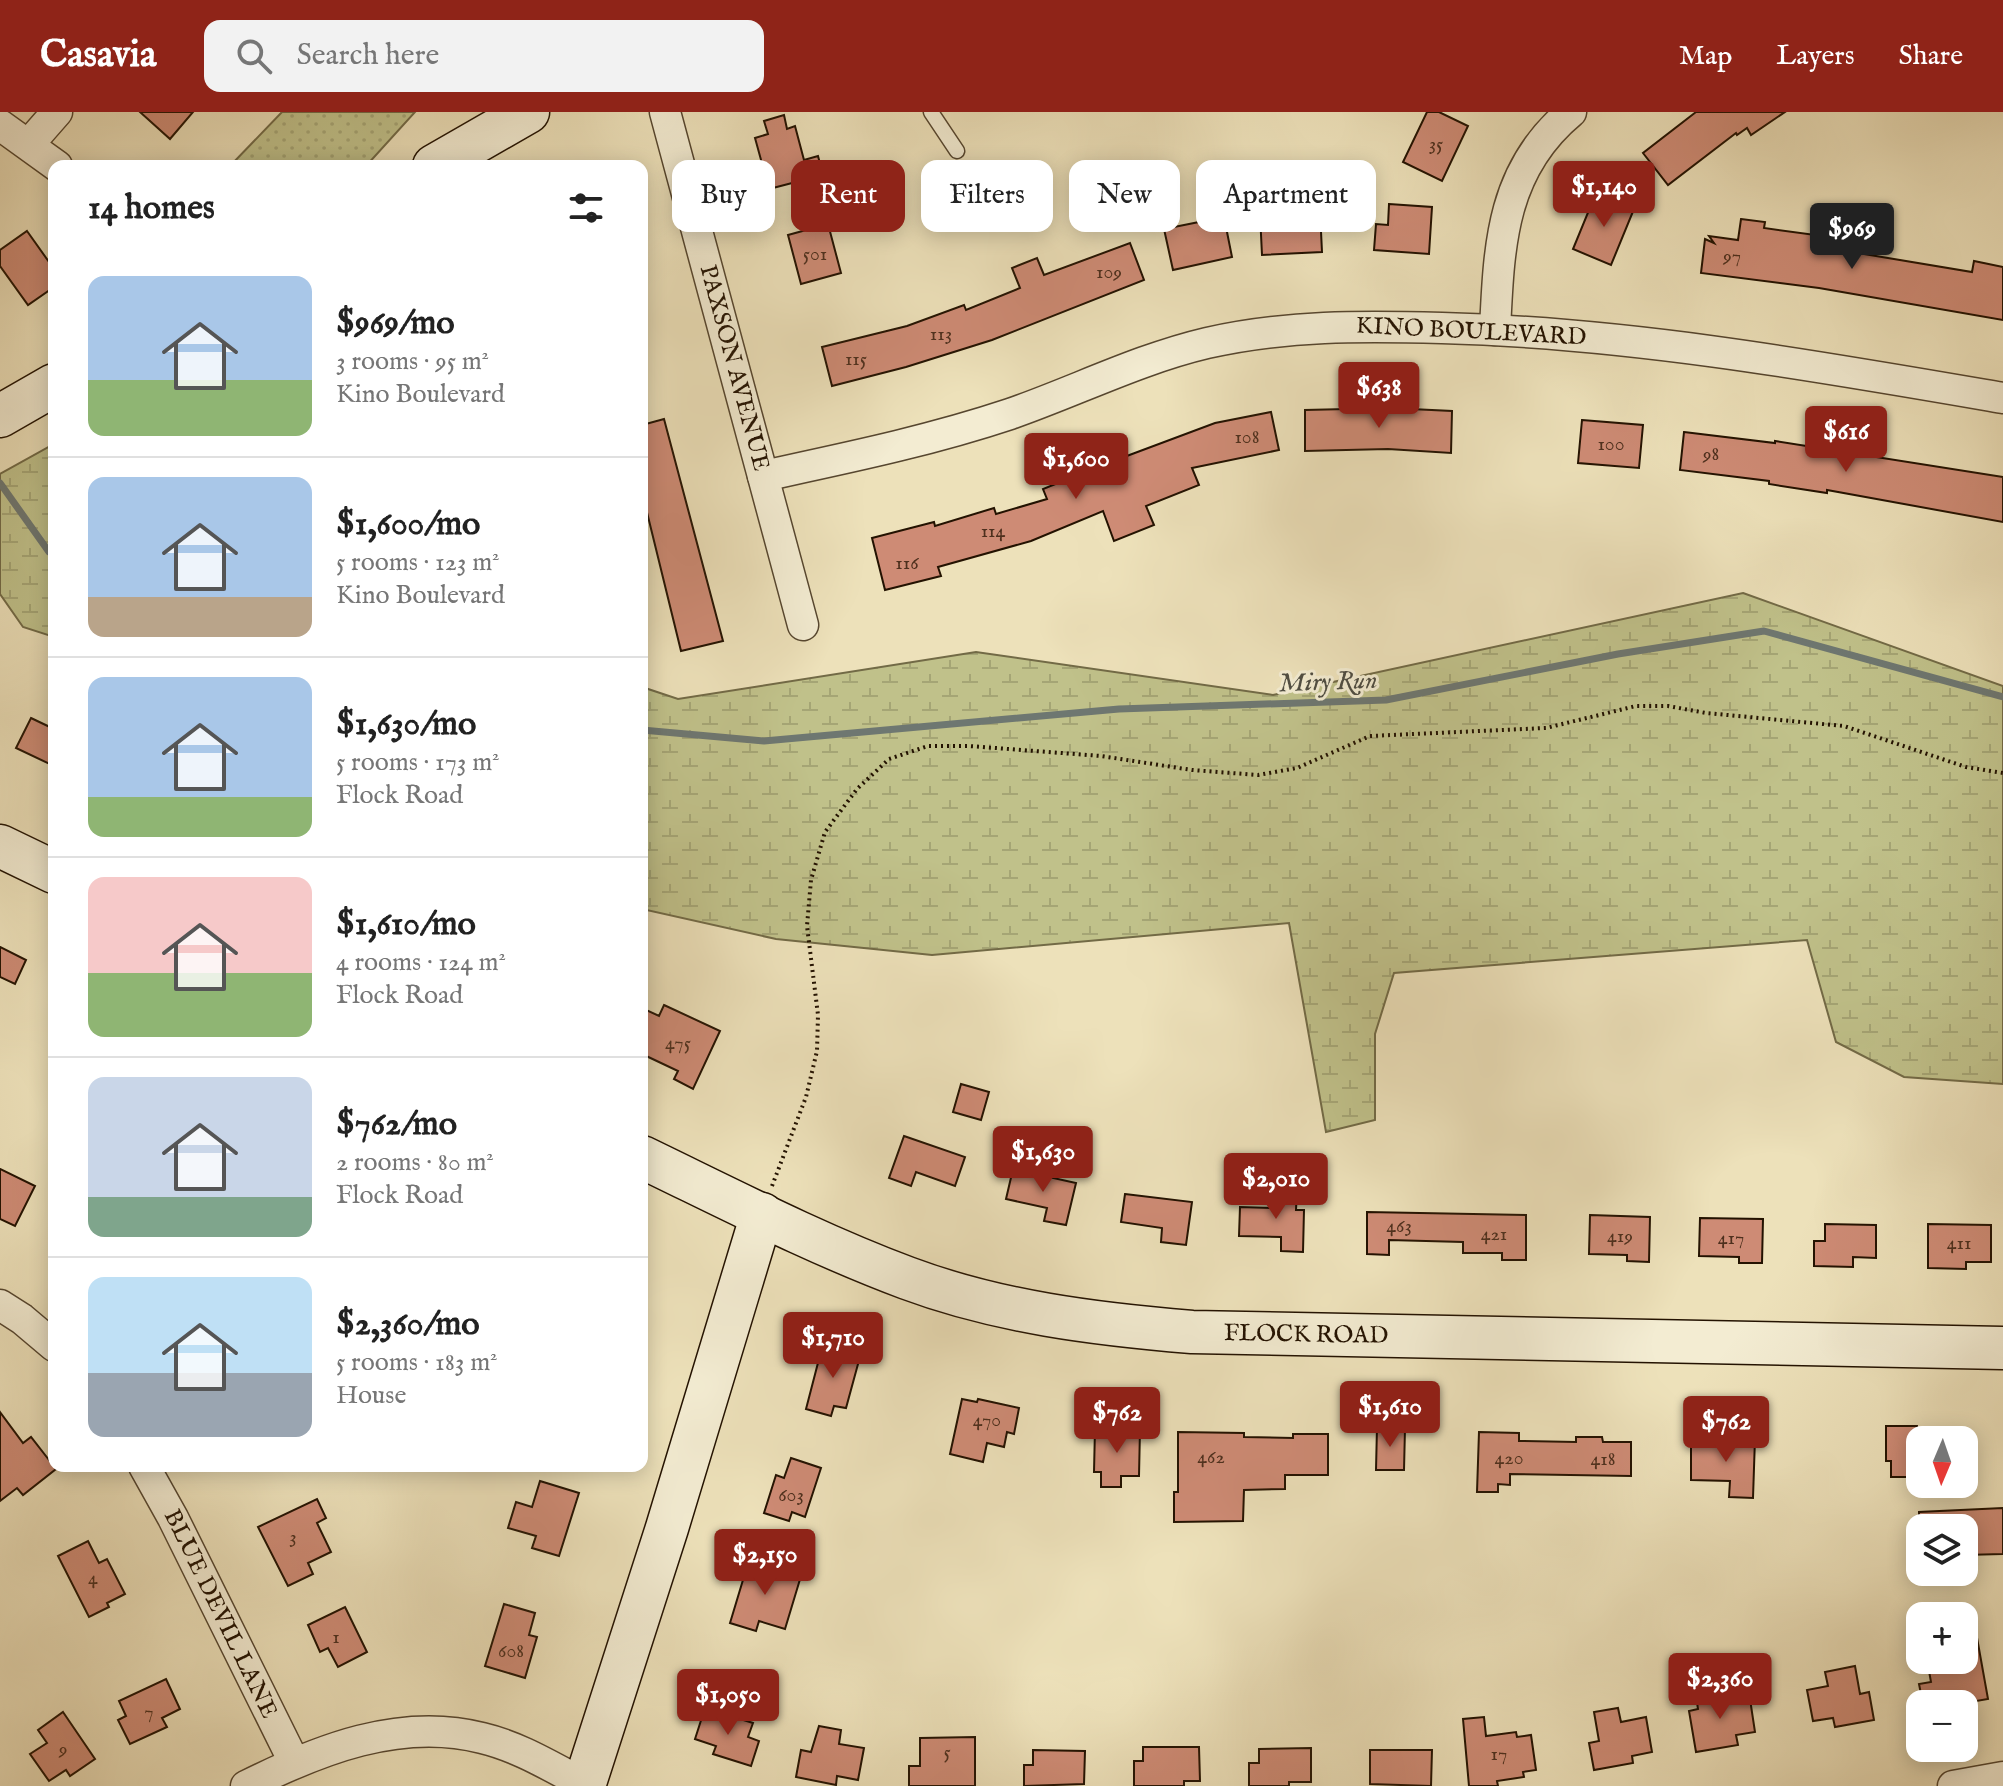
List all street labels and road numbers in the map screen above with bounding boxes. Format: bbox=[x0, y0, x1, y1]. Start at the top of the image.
street label: PAXSON AVENUE bbox=[692, 262, 776, 474]
street label: KINO BOULEVARD bbox=[1355, 310, 1587, 354]
street label: FLOCK ROAD bbox=[1223, 1318, 1389, 1352]
street label: BLUE DEVIL LANE bbox=[156, 1504, 284, 1724]

